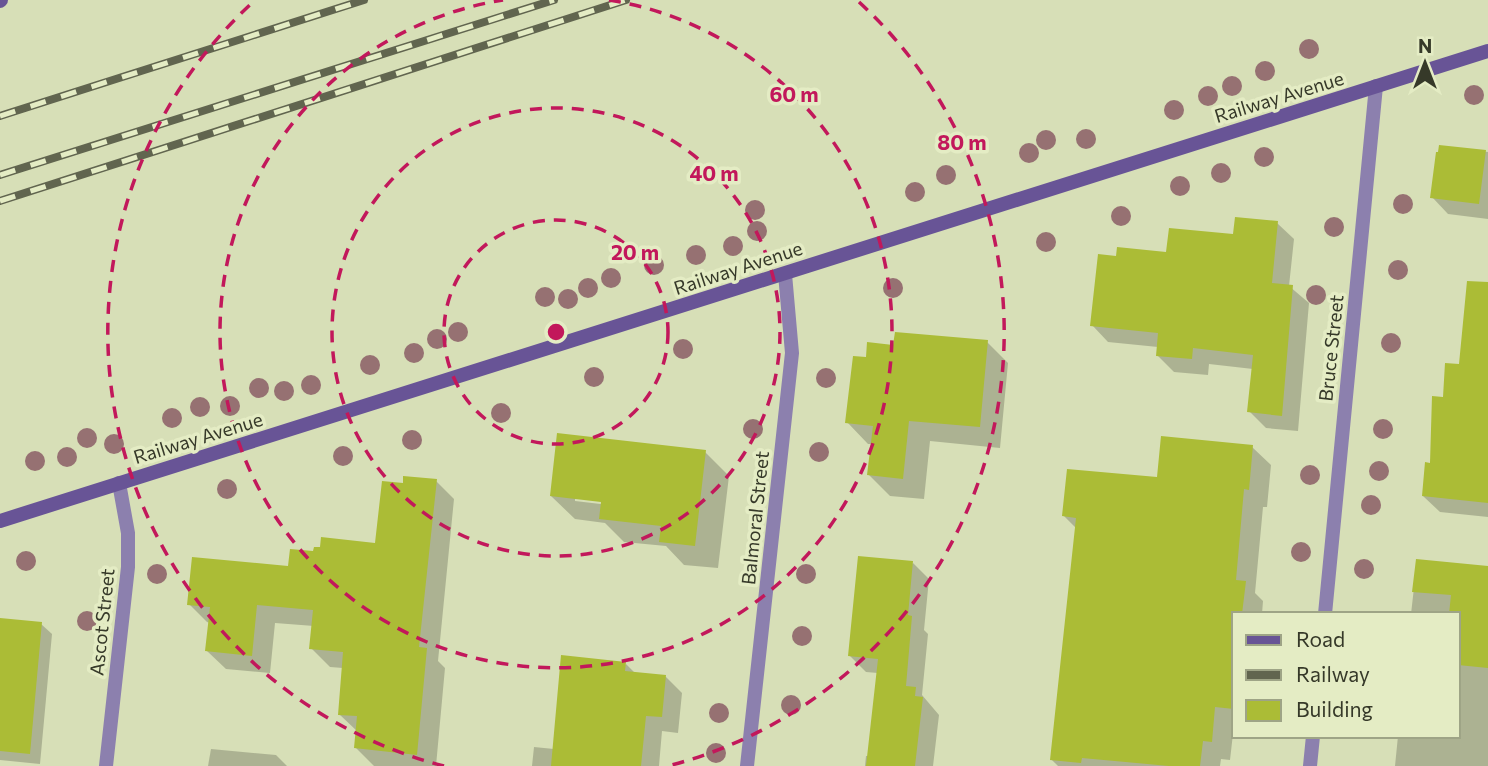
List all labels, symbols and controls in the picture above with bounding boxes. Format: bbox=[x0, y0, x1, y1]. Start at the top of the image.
north arrow bbox=[1390, 28, 1460, 98]
text: N bbox=[1418, 34, 1432, 57]
street label: Railway Avenue bbox=[1211, 66, 1346, 127]
text: 60 m bbox=[769, 81, 819, 106]
text: 80 m bbox=[937, 129, 987, 154]
text: 40 m bbox=[689, 160, 739, 185]
street label: Railway Avenue bbox=[671, 236, 805, 299]
text: 20 m bbox=[611, 239, 659, 264]
street label: Bruce Street bbox=[1313, 293, 1348, 402]
centre of rings bbox=[544, 320, 568, 344]
street label: Railway Avenue bbox=[130, 407, 265, 468]
street label: Balmoral Street bbox=[736, 450, 773, 586]
street label: Ascot Street bbox=[84, 567, 119, 677]
legend bbox=[1232, 612, 1460, 738]
text: Road bbox=[1296, 626, 1345, 651]
text: Railway bbox=[1296, 661, 1370, 686]
text: Building bbox=[1296, 696, 1373, 721]

